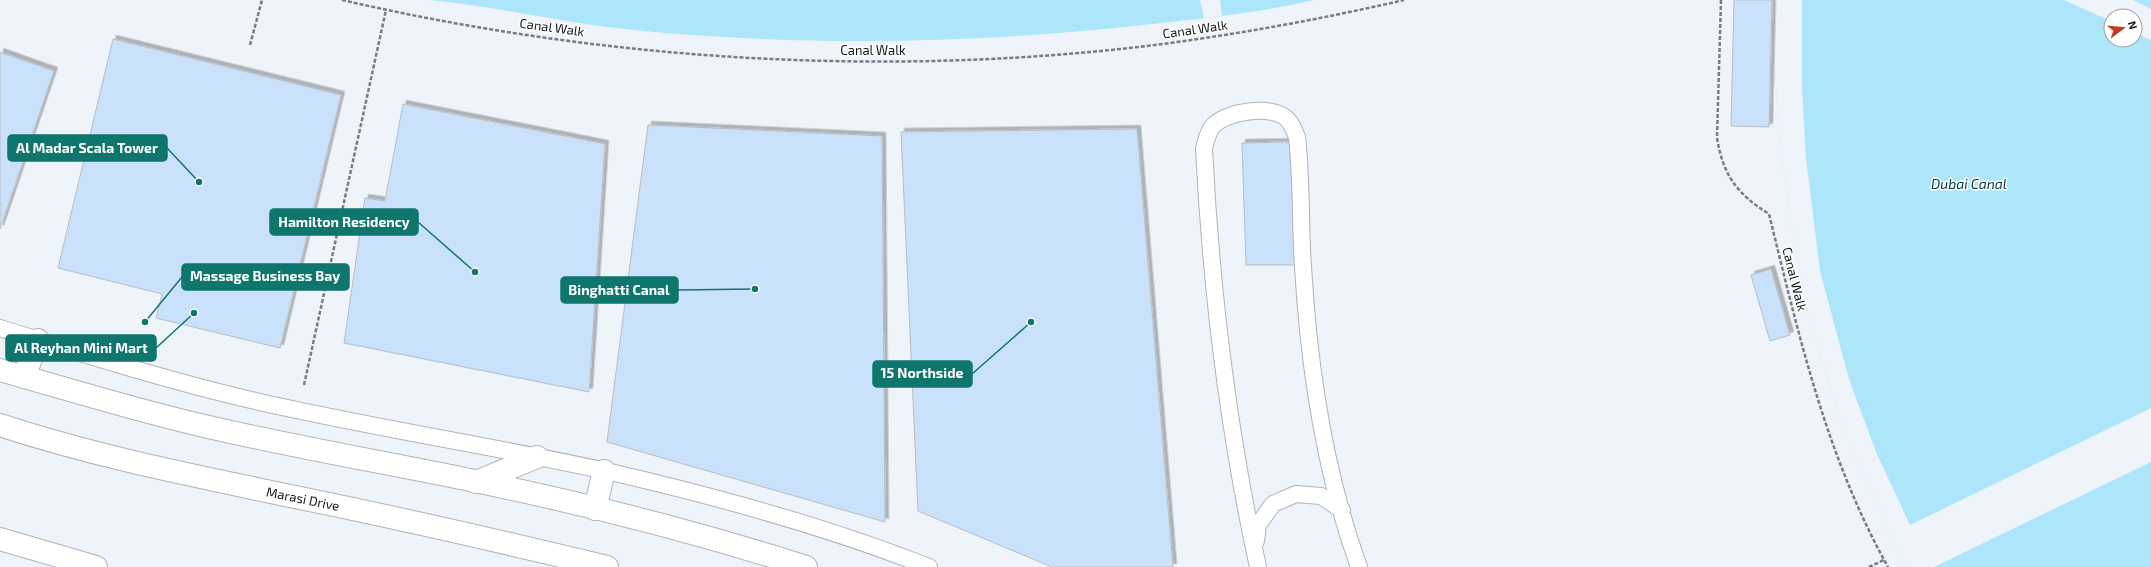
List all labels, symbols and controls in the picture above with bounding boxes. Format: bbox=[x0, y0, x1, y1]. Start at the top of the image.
north arrow bbox=[2103, 8, 2143, 48]
street label: Canal Walk bbox=[519, 15, 586, 40]
street label: Canal Walk bbox=[1162, 16, 1229, 41]
text: N bbox=[2126, 19, 2140, 31]
street label: Canal Walk bbox=[840, 42, 906, 58]
callout: Al Madar Scala Tower bbox=[8, 135, 167, 161]
text: Al Madar Scala Tower bbox=[16, 139, 158, 156]
water label: Dubai Canal bbox=[1931, 175, 2007, 192]
callout: Hamilton Residency bbox=[270, 209, 418, 235]
text: Hamilton Residency bbox=[278, 213, 410, 230]
street label: Canal Walk bbox=[1779, 245, 1811, 313]
callout: Massage Business Bay bbox=[182, 264, 349, 290]
text: Massage Business Bay bbox=[190, 267, 340, 284]
callout: Binghatti Canal bbox=[561, 277, 678, 303]
text: Binghatti Canal bbox=[568, 281, 670, 298]
callout: Al Reyhan Mini Mart bbox=[6, 335, 156, 361]
text: Al Reyhan Mini Mart bbox=[14, 339, 148, 356]
callout: 15 Northside bbox=[873, 361, 972, 387]
text: 15 Northside bbox=[881, 364, 964, 381]
street label: Marasi Drive bbox=[265, 483, 341, 514]

